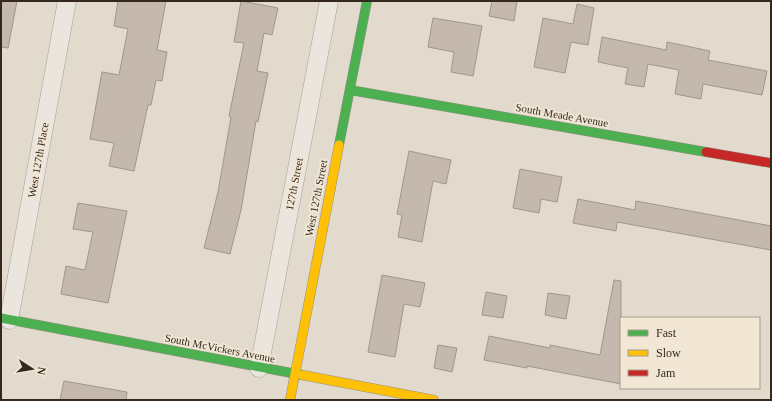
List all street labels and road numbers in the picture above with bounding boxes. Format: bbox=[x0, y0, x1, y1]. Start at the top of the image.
street label: South Meade Avenue bbox=[515, 101, 609, 129]
street label: West 127th Place bbox=[25, 121, 51, 199]
street label: 127th Street bbox=[283, 157, 305, 211]
street label: West 127th Street bbox=[303, 159, 329, 237]
street label: South McVickers Avenue bbox=[164, 331, 276, 365]

